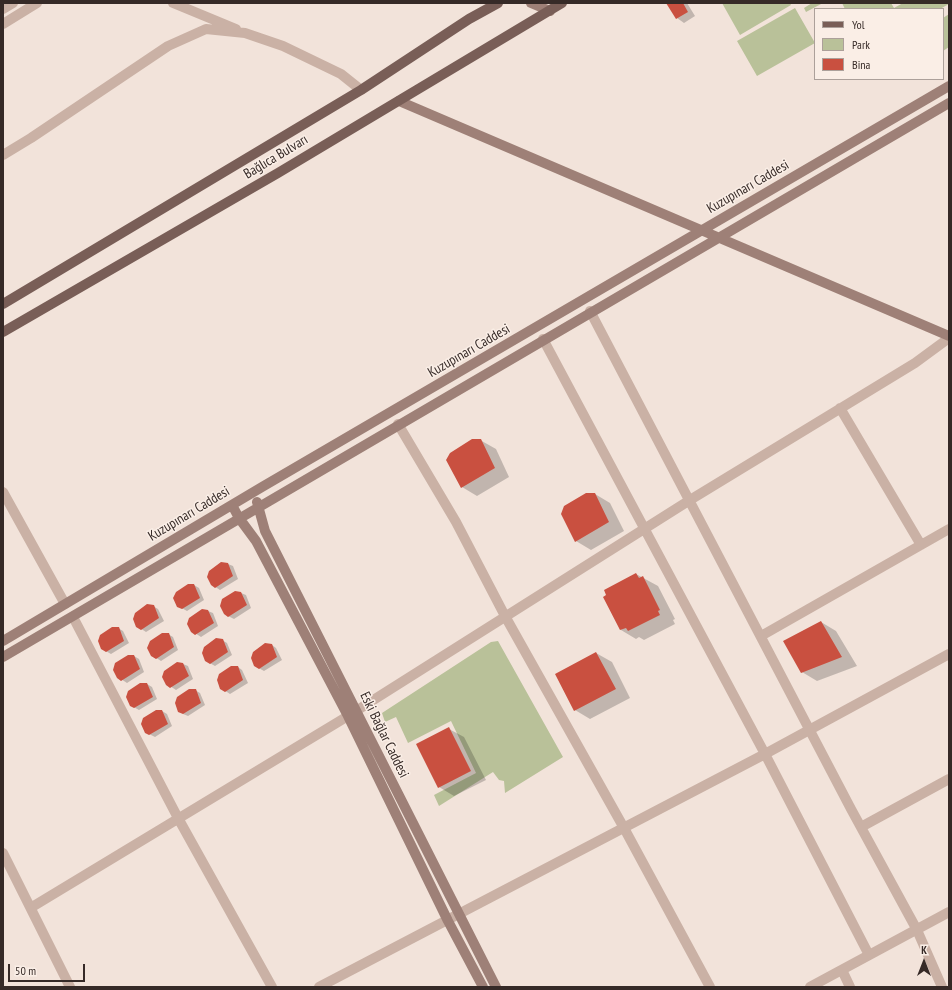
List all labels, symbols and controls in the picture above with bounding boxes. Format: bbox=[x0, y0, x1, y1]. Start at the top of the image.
legend bbox=[814, 8, 944, 80]
text: Yol bbox=[852, 17, 865, 32]
text: Park bbox=[852, 37, 870, 52]
text: Bina bbox=[852, 57, 870, 72]
street label: Bağlıca Bulvarı bbox=[241, 131, 311, 183]
street label: Kuzupınarı Caddesi bbox=[704, 157, 792, 217]
street label: Kuzupınarı Caddesi bbox=[425, 321, 513, 381]
street label: Kuzupınarı Caddesi bbox=[145, 483, 233, 545]
street label: Eski Bağlar Caddesi bbox=[356, 689, 412, 781]
north arrow bbox=[904, 942, 944, 982]
text: K bbox=[921, 943, 927, 957]
scale bar bbox=[10, 956, 87, 982]
text: 50 m bbox=[15, 963, 36, 978]

